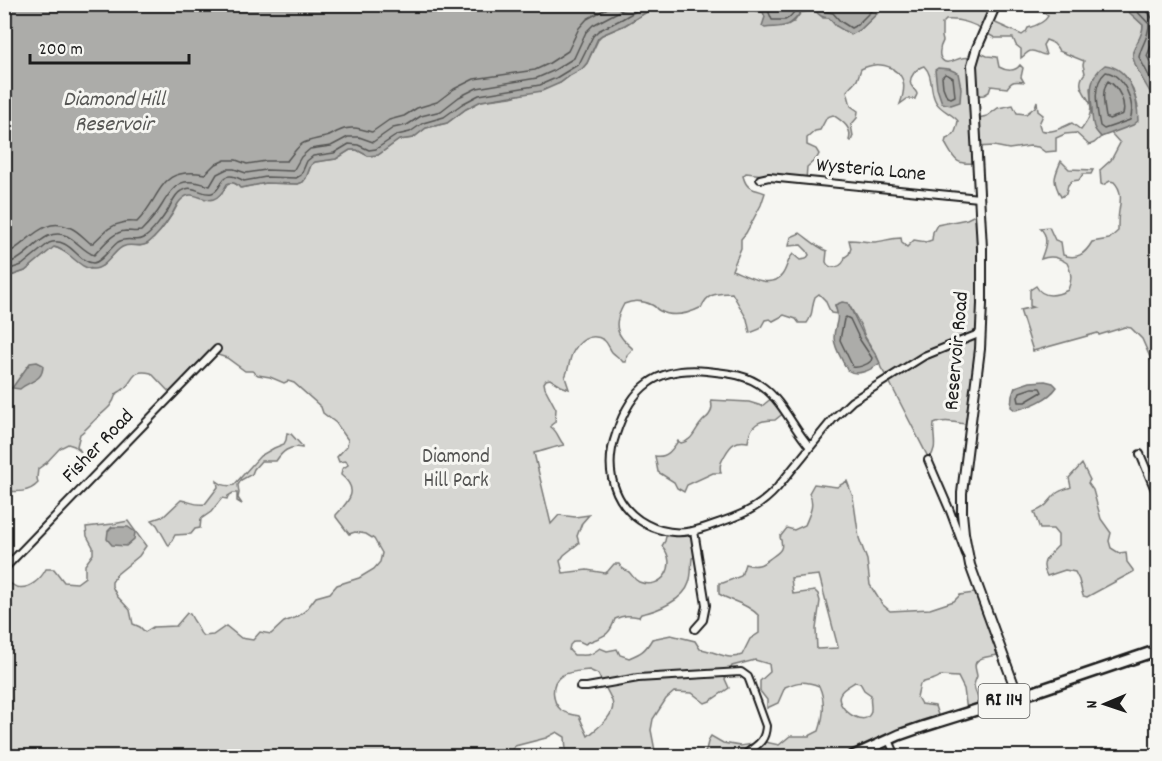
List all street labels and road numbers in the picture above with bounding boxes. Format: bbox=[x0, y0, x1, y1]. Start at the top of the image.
street label: Wysteria Lane bbox=[815, 151, 927, 191]
street label: Reservoir Road bbox=[938, 290, 978, 412]
street label: Fisher Road bbox=[56, 403, 142, 491]
road number: RI 114 bbox=[978, 684, 1030, 718]

